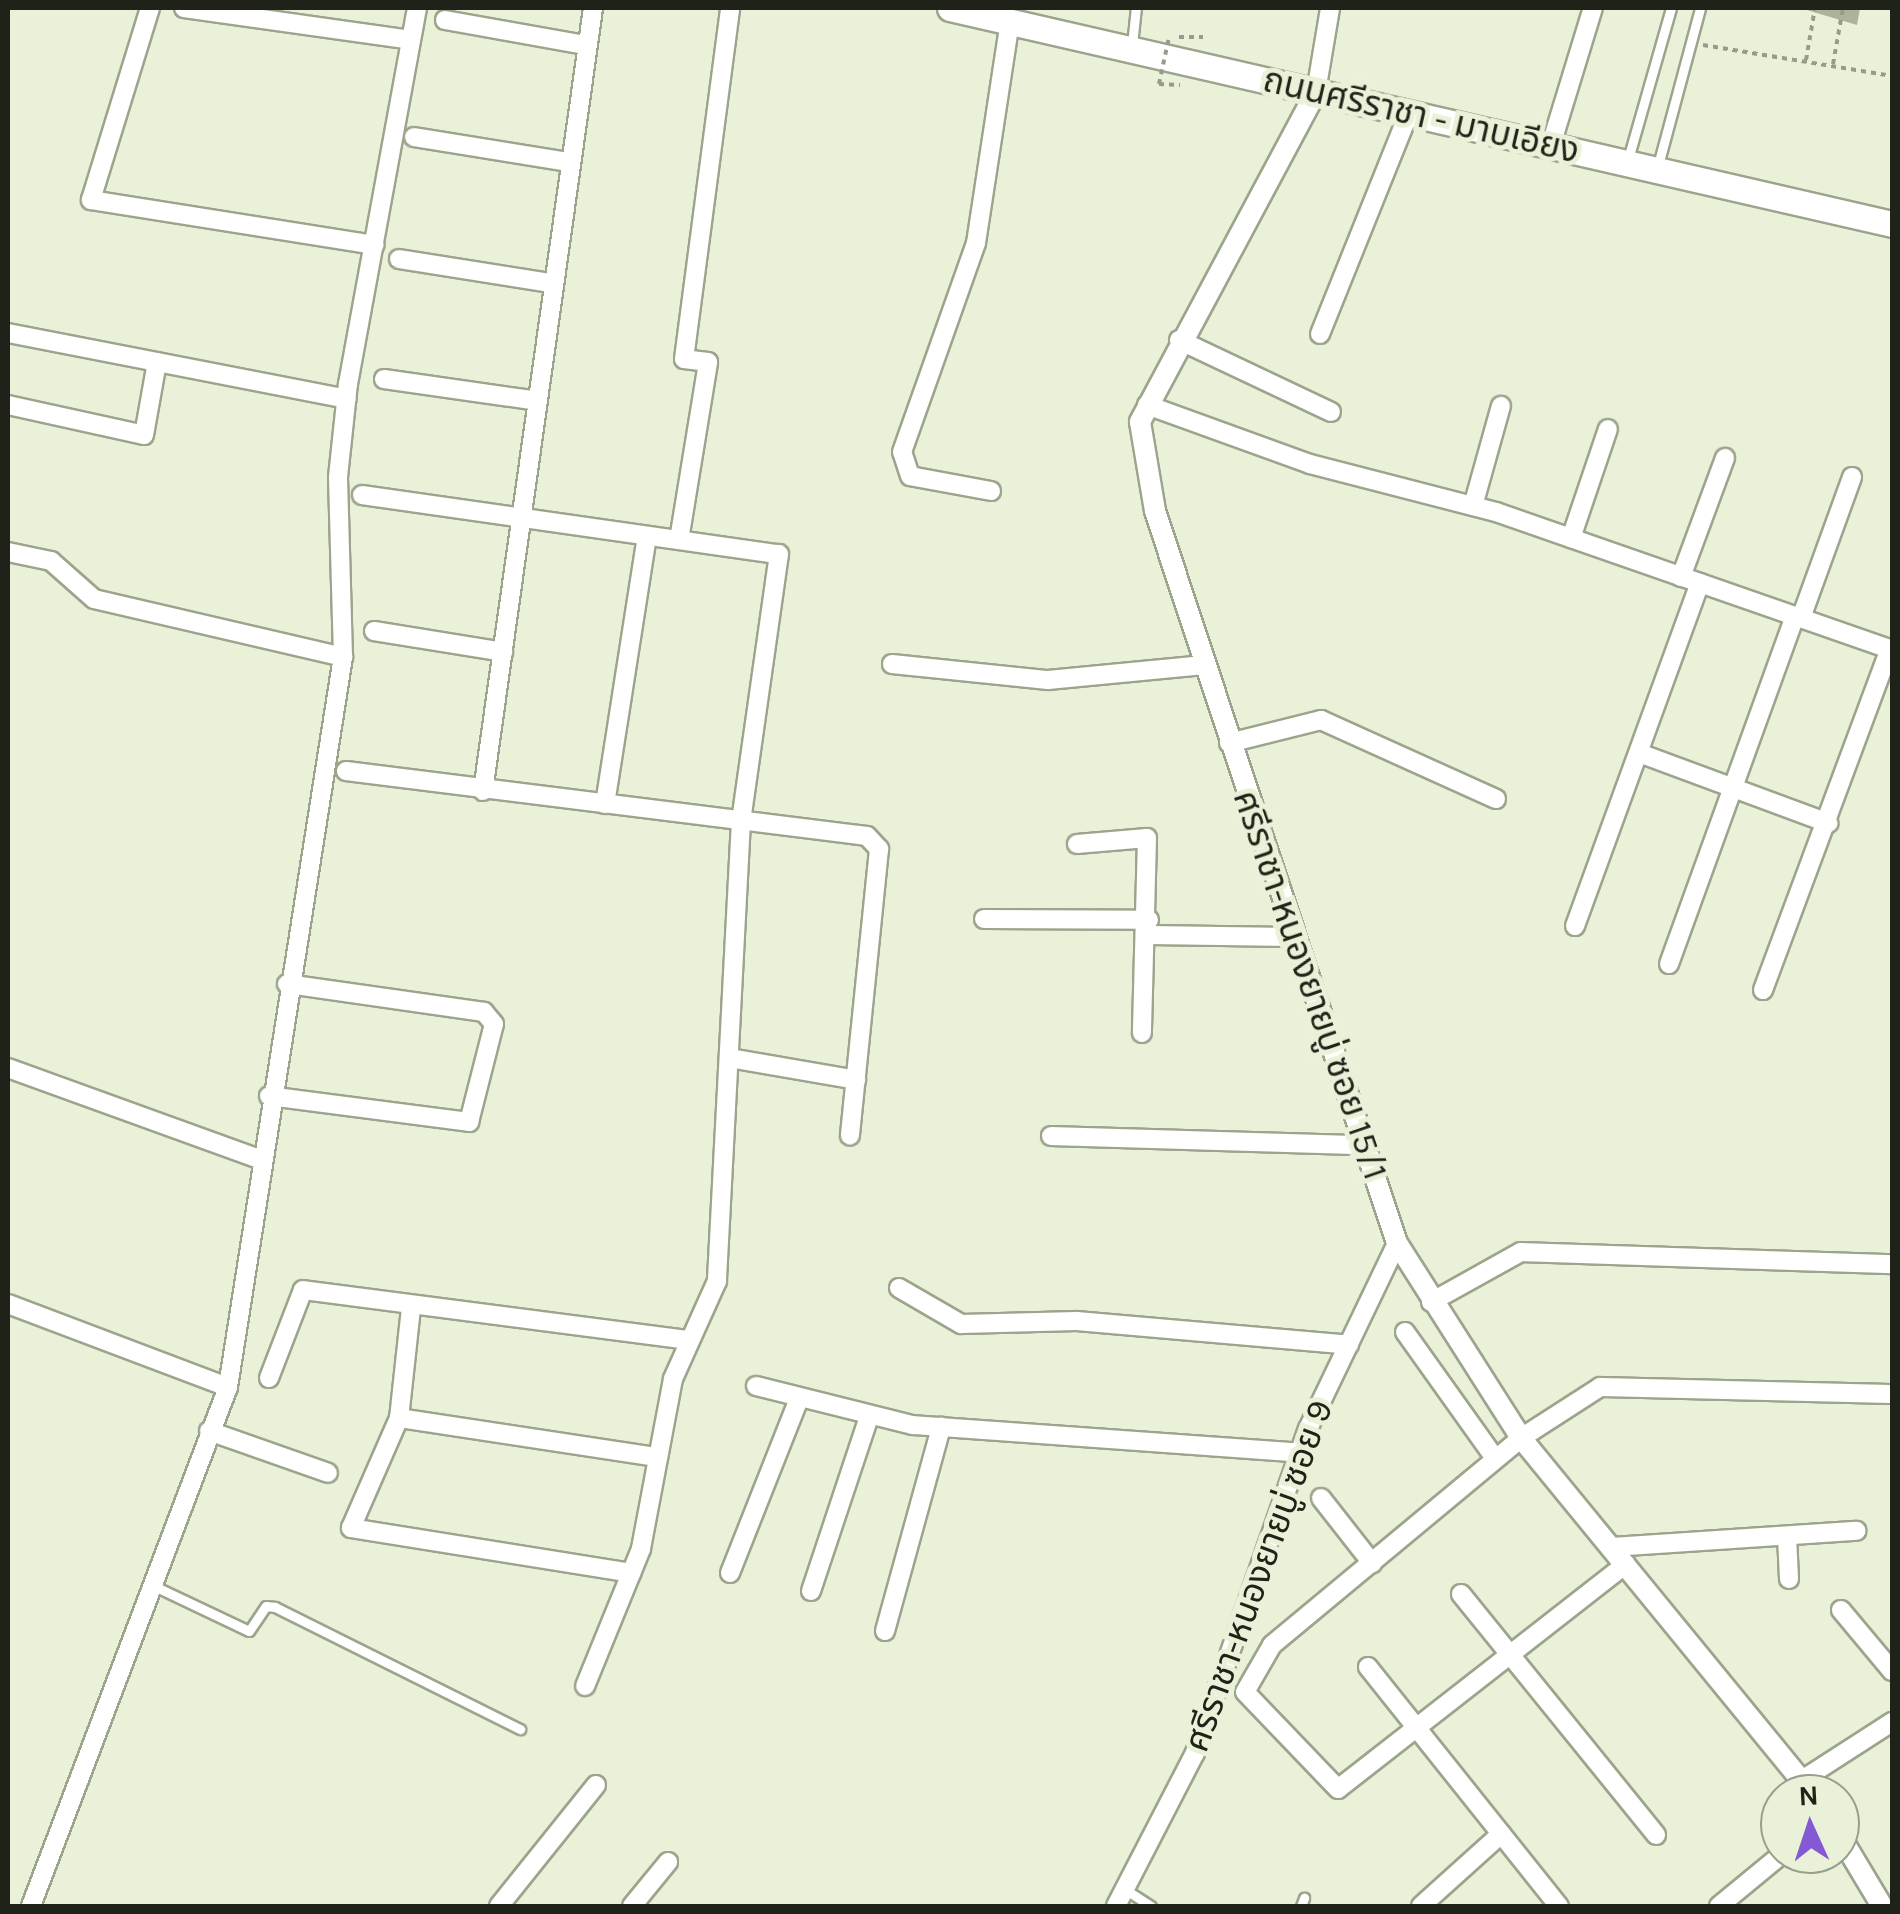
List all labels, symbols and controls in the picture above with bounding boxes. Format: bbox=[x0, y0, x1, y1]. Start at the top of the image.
street label: ถนนศรีราชา - มาบเอียง bbox=[1259, 59, 1583, 173]
street label: ศรีราชา-หนองยายบู่ ซอย 15/1 bbox=[1224, 785, 1396, 1185]
street label: ศรีราชา-หนองยายบู่ ซอย 9 bbox=[1176, 1394, 1342, 1758]
north arrow bbox=[1760, 1774, 1860, 1874]
text: N bbox=[1798, 1779, 1819, 1813]

